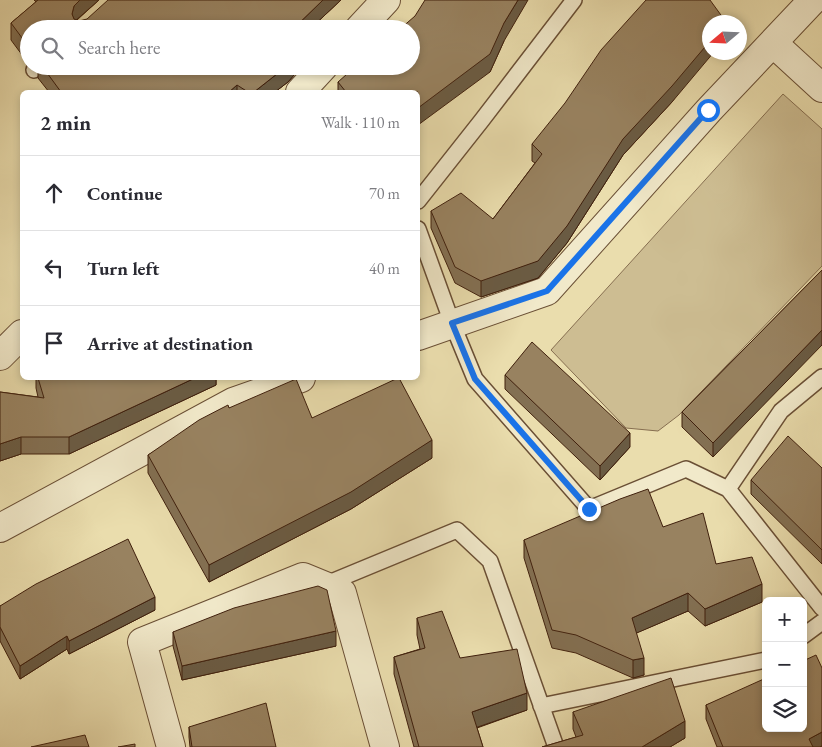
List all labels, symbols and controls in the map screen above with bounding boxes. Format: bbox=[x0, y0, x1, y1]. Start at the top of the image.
north arrow bbox=[702, 15, 747, 60]
search box bbox=[20, 20, 420, 75]
icon: search bbox=[38, 34, 66, 62]
text: Search here bbox=[78, 35, 160, 60]
route start bbox=[697, 99, 720, 122]
text: 2 min bbox=[40, 109, 91, 136]
text: Walk · 110 m bbox=[321, 112, 400, 133]
icon: ahead bbox=[40, 179, 68, 207]
text: Continue bbox=[87, 181, 162, 206]
text: 70 m bbox=[369, 183, 400, 204]
icon: left bbox=[40, 254, 68, 282]
text: Turn left bbox=[87, 256, 159, 281]
text: 40 m bbox=[369, 258, 400, 279]
icon: arrive bbox=[40, 329, 68, 357]
text: Arrive at destination bbox=[87, 331, 253, 356]
route end bbox=[578, 498, 601, 521]
map controls bbox=[762, 597, 807, 732]
button: + bbox=[762, 597, 807, 642]
button: − bbox=[762, 642, 807, 687]
button: layers bbox=[762, 687, 807, 732]

